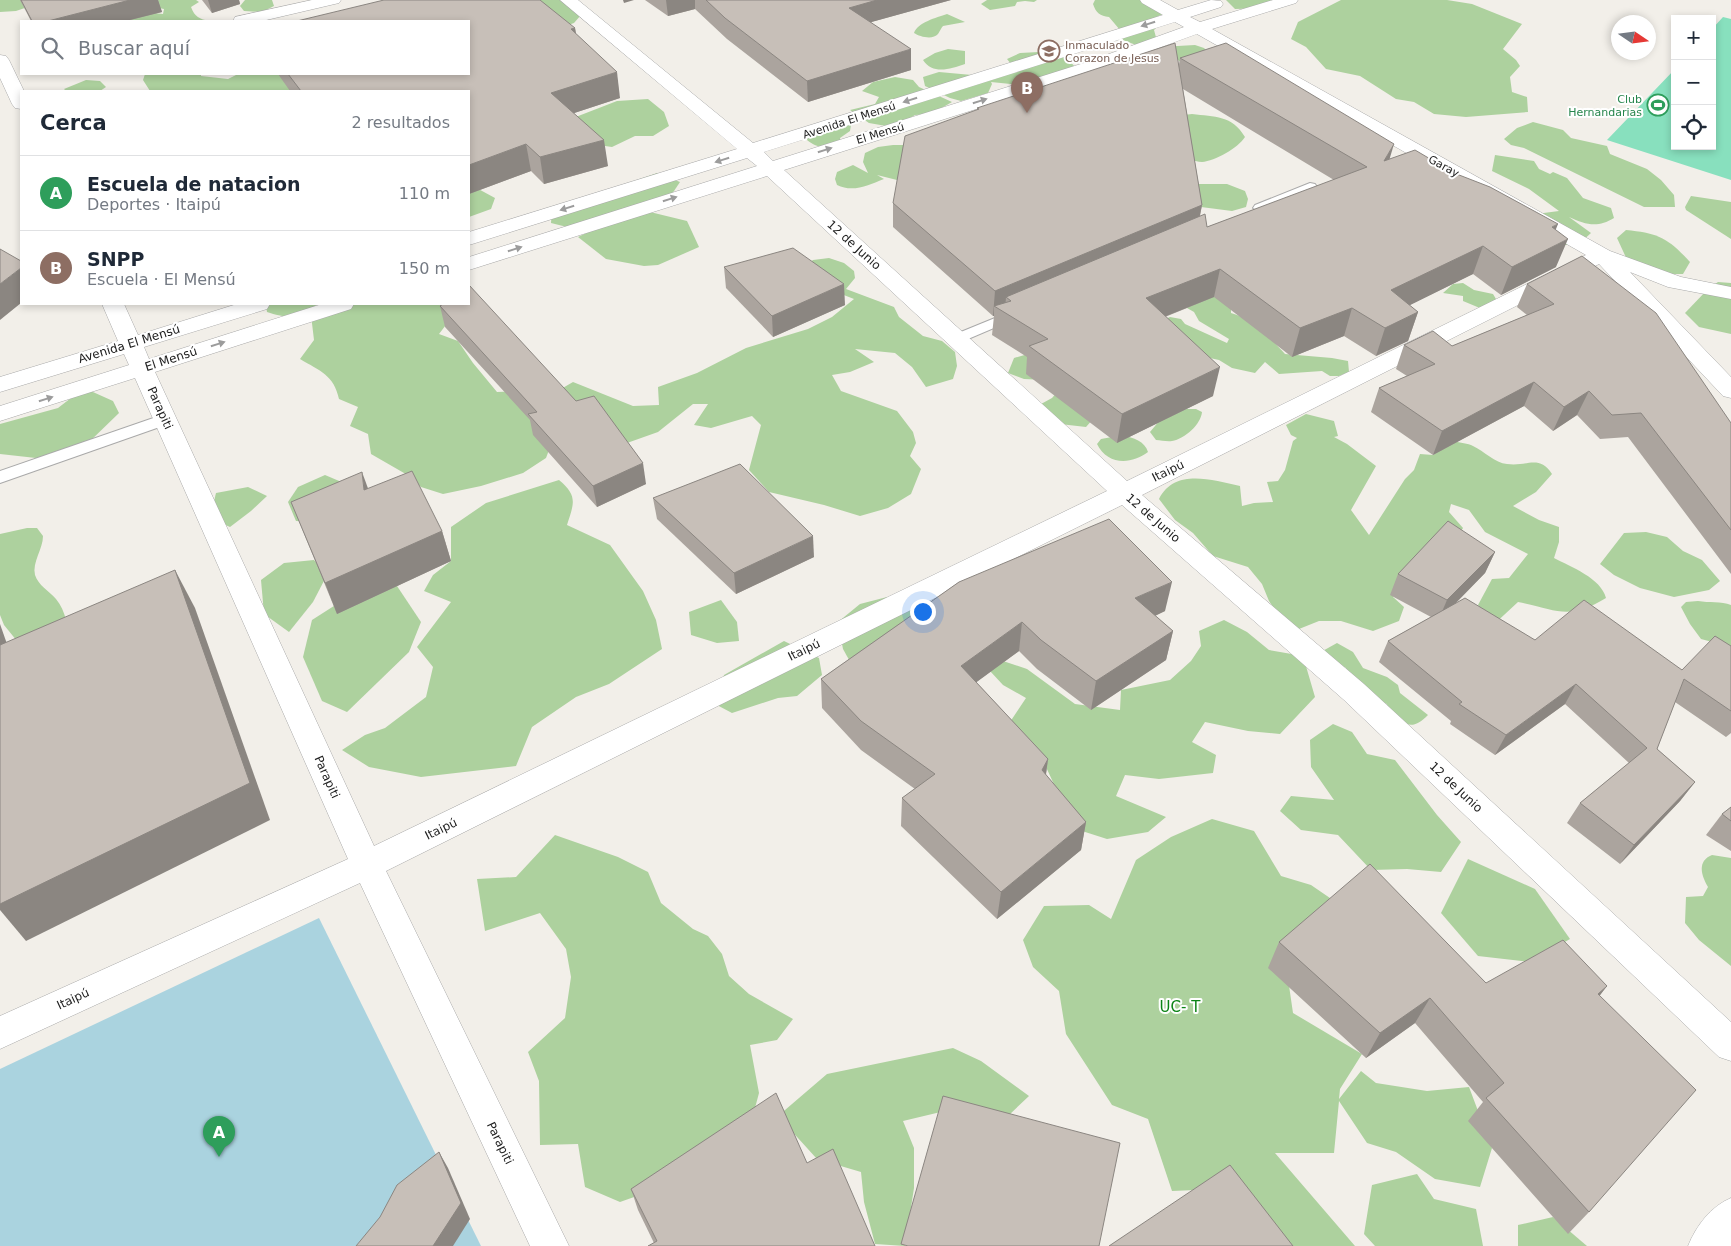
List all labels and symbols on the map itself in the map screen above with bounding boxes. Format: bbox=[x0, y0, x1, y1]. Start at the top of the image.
north arrow bbox=[1611, 15, 1656, 60]
one-way arrow bbox=[1140, 21, 1155, 29]
school or university icon: Inmaculado Corazon de Jesus bbox=[1037, 39, 1061, 63]
place label: Inmaculado Corazon de Jesus bbox=[1065, 39, 1160, 65]
pin: B bbox=[1011, 72, 1043, 113]
place label: Club Hernandarias bbox=[1568, 93, 1642, 119]
sports icon: Club Hernandarias bbox=[1646, 93, 1670, 117]
one-way arrow bbox=[902, 97, 917, 105]
one-way arrow bbox=[973, 97, 988, 105]
street label: Avenida El Mensú bbox=[801, 99, 897, 141]
street label: El Mensú bbox=[854, 119, 906, 147]
one-way arrow bbox=[818, 146, 833, 154]
street label: Garay bbox=[1426, 153, 1462, 180]
one-way arrow bbox=[714, 157, 729, 165]
one-way arrow bbox=[663, 195, 678, 203]
one-way arrow bbox=[559, 205, 574, 213]
street label: 12 de Junio bbox=[824, 217, 884, 273]
one-way arrow bbox=[508, 244, 523, 252]
street label: Avenida El Mensú bbox=[76, 322, 182, 366]
one-way arrow bbox=[210, 339, 225, 347]
street label: El Mensú bbox=[143, 344, 199, 374]
street label: Parapiti bbox=[144, 384, 176, 432]
one-way arrow bbox=[39, 395, 54, 402]
street label: Itaipú bbox=[1150, 457, 1186, 485]
street label: 12 de Junio bbox=[1123, 491, 1183, 545]
your location bbox=[910, 599, 936, 625]
street label: Itaipú bbox=[786, 636, 822, 664]
street label: Parapiti bbox=[311, 753, 343, 801]
street label: 12 de Junio bbox=[1427, 759, 1485, 815]
street label: Itaipú bbox=[423, 815, 459, 843]
street label: Itaipú bbox=[55, 985, 91, 1013]
park label: UC- T bbox=[1160, 998, 1201, 1016]
pin: A bbox=[203, 1116, 235, 1157]
street label: Parapiti bbox=[484, 1120, 516, 1166]

